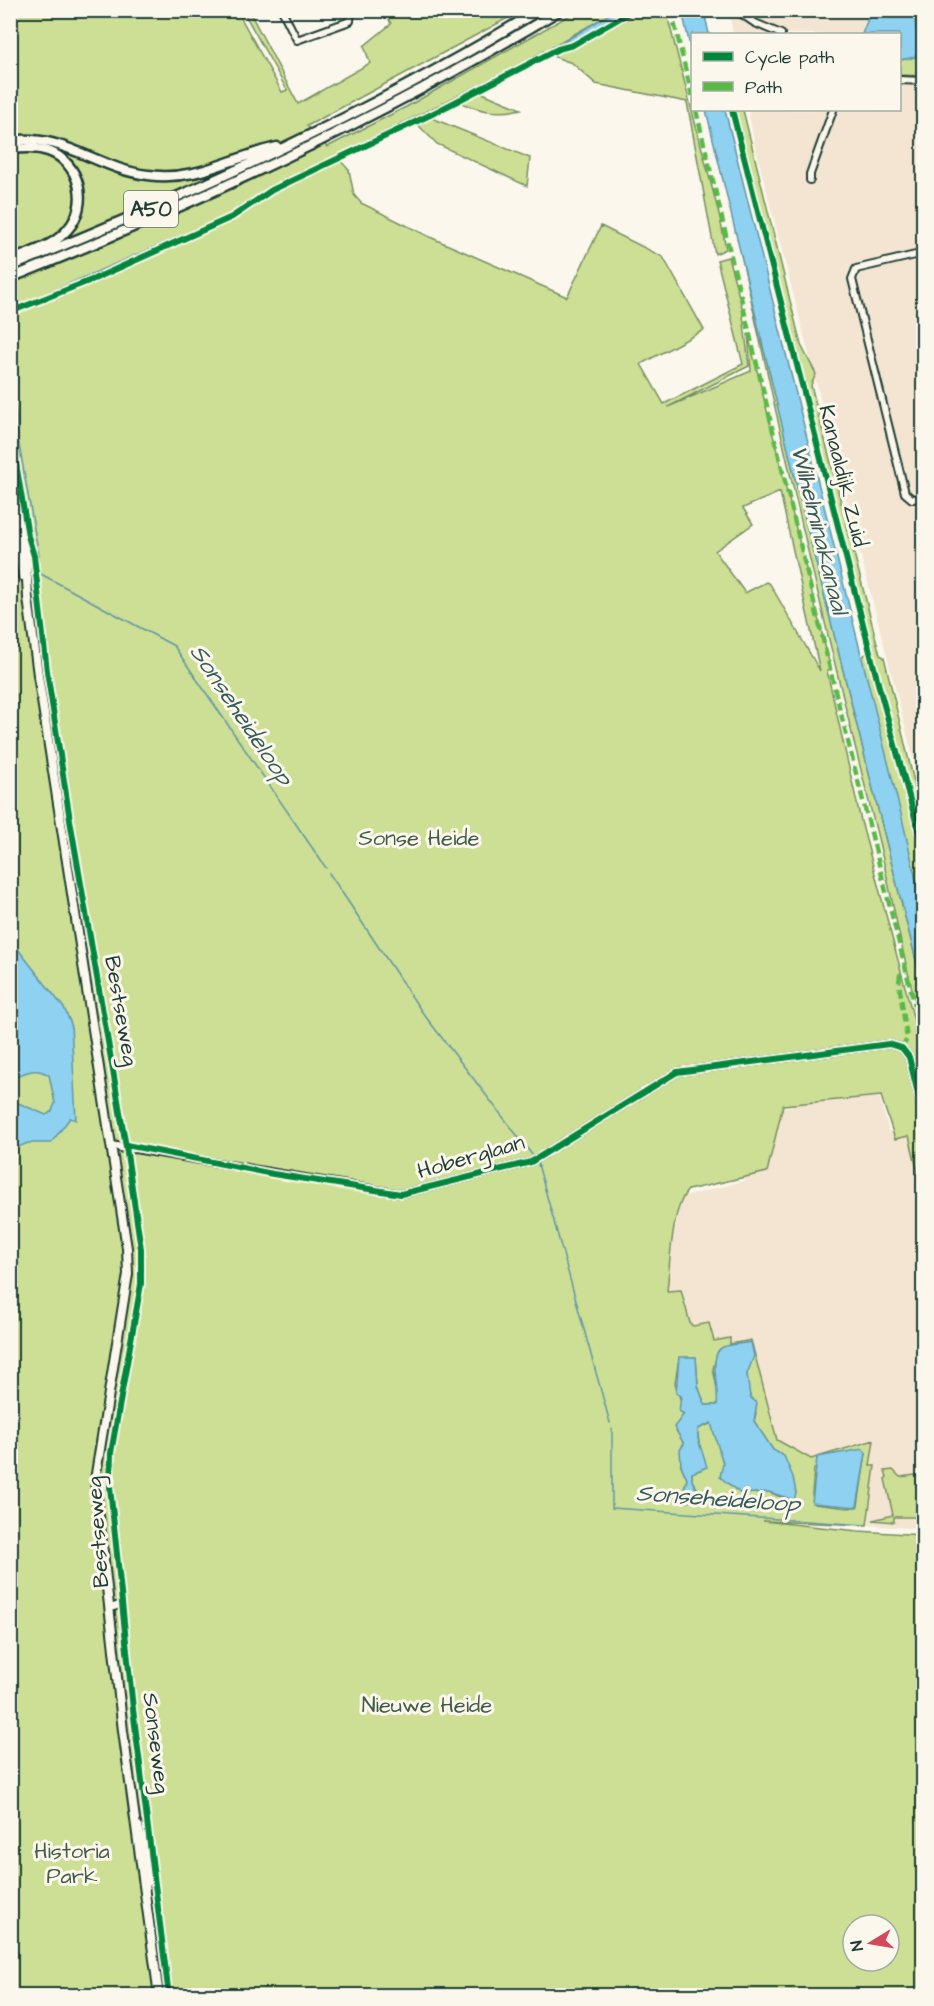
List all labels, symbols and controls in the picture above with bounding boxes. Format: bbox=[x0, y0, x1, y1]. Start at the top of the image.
legend bbox=[691, 33, 901, 111]
text: Cycle path bbox=[745, 45, 834, 71]
text: Path bbox=[745, 75, 782, 100]
road number: A50 bbox=[124, 191, 178, 227]
street label: Kanaaldijk Zuid bbox=[810, 402, 876, 550]
water label: Wilhelminakanaal bbox=[782, 442, 857, 621]
water label: Sonseheideloop bbox=[181, 638, 302, 794]
park label: Sonse Heide bbox=[359, 823, 480, 854]
street label: Bestseweg bbox=[95, 953, 146, 1069]
street label: Hoberglaan bbox=[414, 1127, 529, 1188]
street label: Bestseweg bbox=[79, 1475, 118, 1589]
water label: Sonseheideloop bbox=[635, 1476, 803, 1522]
park label: Nieuwe Heide bbox=[362, 1690, 492, 1721]
street label: Sonseweg bbox=[133, 1691, 178, 1795]
park label: Historia Park bbox=[34, 1836, 110, 1892]
north arrow bbox=[841, 1913, 901, 1973]
text: N bbox=[846, 1939, 869, 1953]

